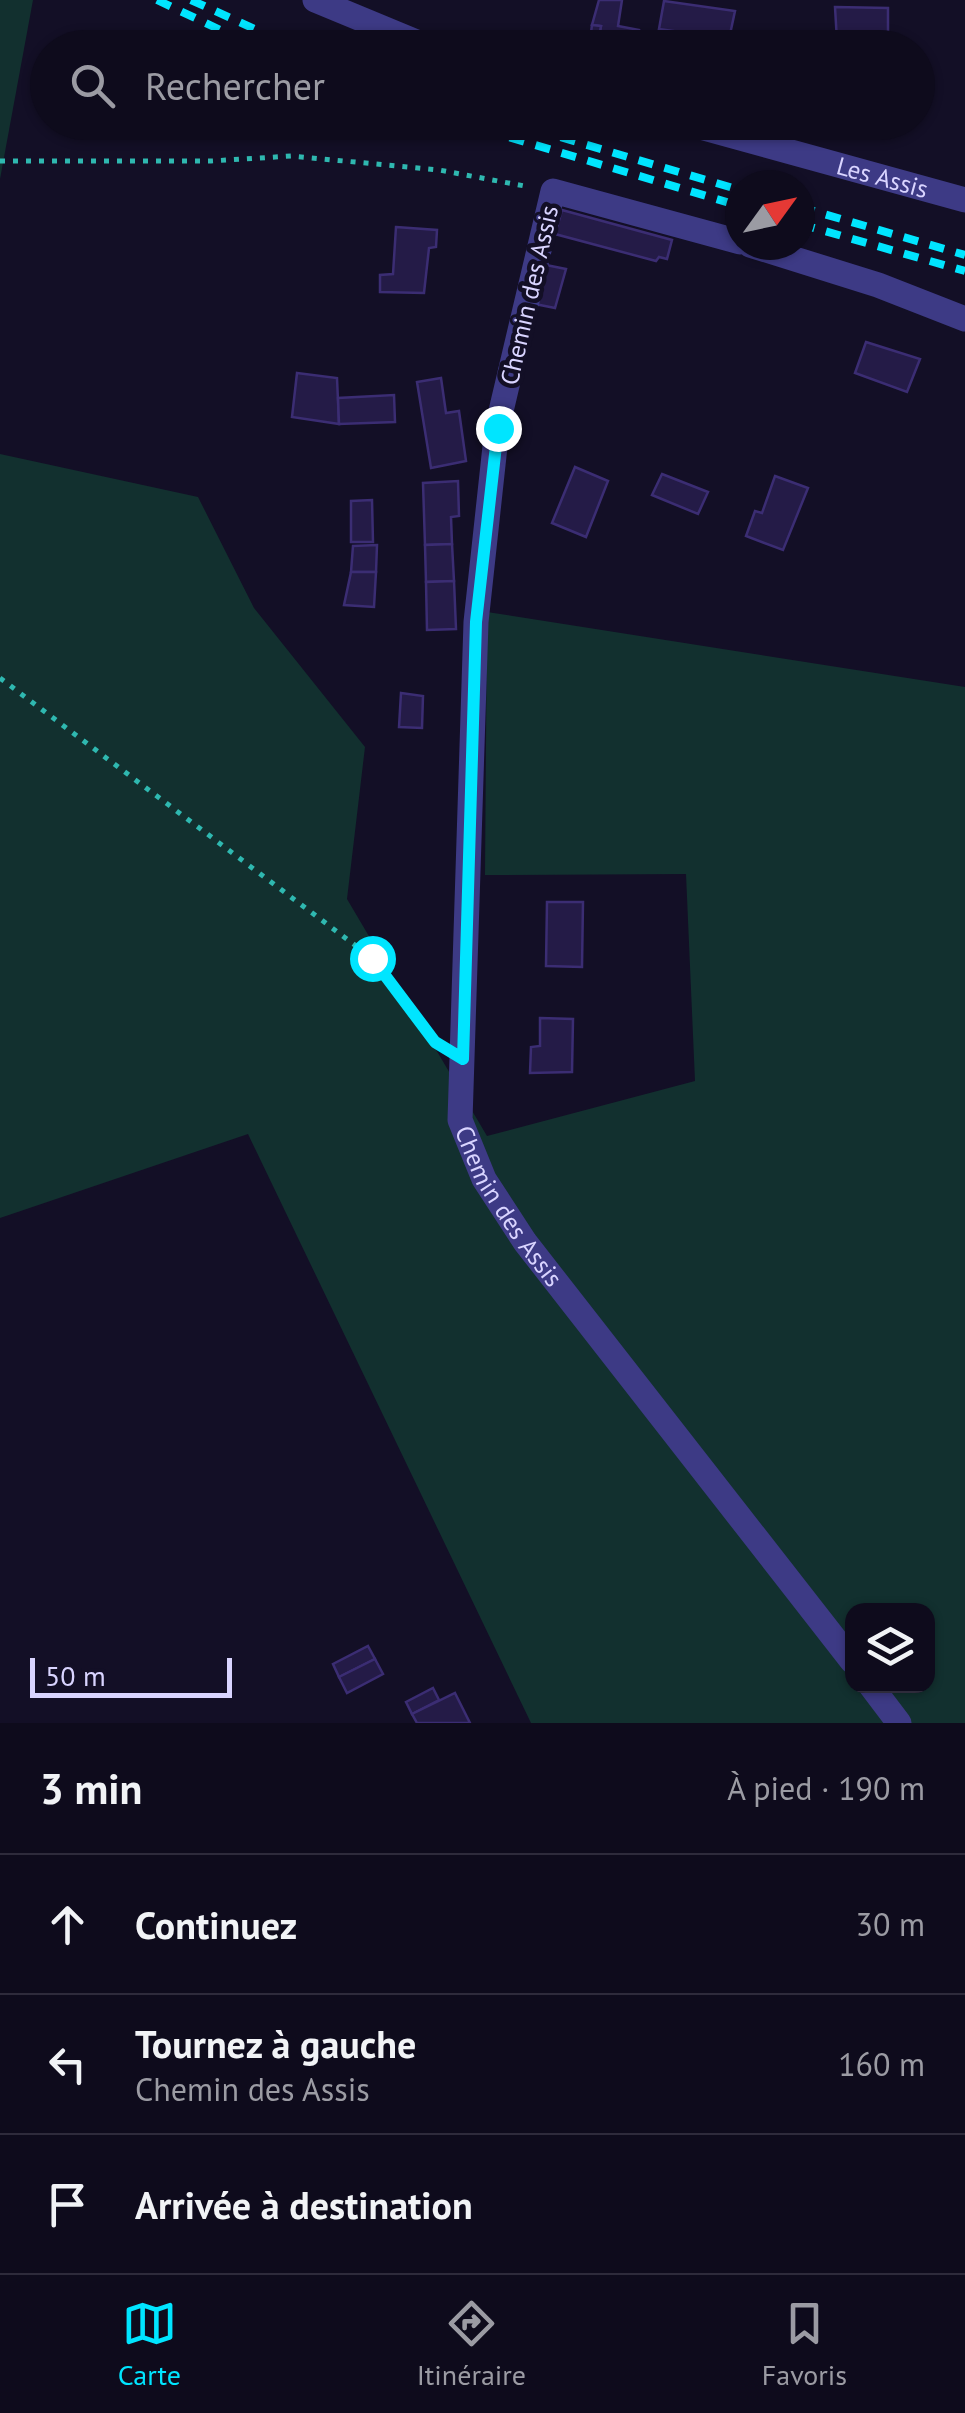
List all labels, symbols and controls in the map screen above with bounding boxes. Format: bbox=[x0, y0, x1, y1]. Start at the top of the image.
search box bbox=[30, 30, 935, 140]
icon: search bbox=[65, 58, 120, 113]
text: Rechercher bbox=[145, 61, 325, 110]
street label: Les Assis bbox=[833, 149, 932, 205]
north arrow bbox=[725, 170, 815, 260]
street label: Chemin des Assis bbox=[493, 202, 565, 388]
route end bbox=[476, 406, 522, 452]
route start bbox=[350, 936, 396, 982]
street label: Chemin des Assis bbox=[448, 1121, 570, 1293]
map controls bbox=[845, 1603, 935, 1693]
button: layers bbox=[845, 1603, 935, 1693]
scale bar bbox=[30, 1653, 232, 1698]
text: 50 m bbox=[45, 1657, 106, 1694]
text: 3 min bbox=[40, 1761, 142, 1816]
text: À pied · 190 m bbox=[727, 1767, 925, 1809]
icon: ahead bbox=[40, 1897, 95, 1952]
text: Continuez bbox=[135, 1900, 297, 1949]
text: 30 m bbox=[856, 1903, 925, 1945]
text: Tournez à gauche bbox=[135, 2019, 416, 2068]
icon: left bbox=[40, 2037, 95, 2092]
text: 160 m bbox=[838, 2043, 925, 2085]
text: Chemin des Assis bbox=[135, 2068, 370, 2110]
icon: arrive bbox=[40, 2177, 95, 2232]
text: Arrivée à destination bbox=[135, 2180, 473, 2229]
tab: Carte bbox=[118, 2296, 181, 2393]
tab: Itinéraire bbox=[417, 2296, 526, 2393]
tab: Favoris bbox=[762, 2296, 847, 2393]

